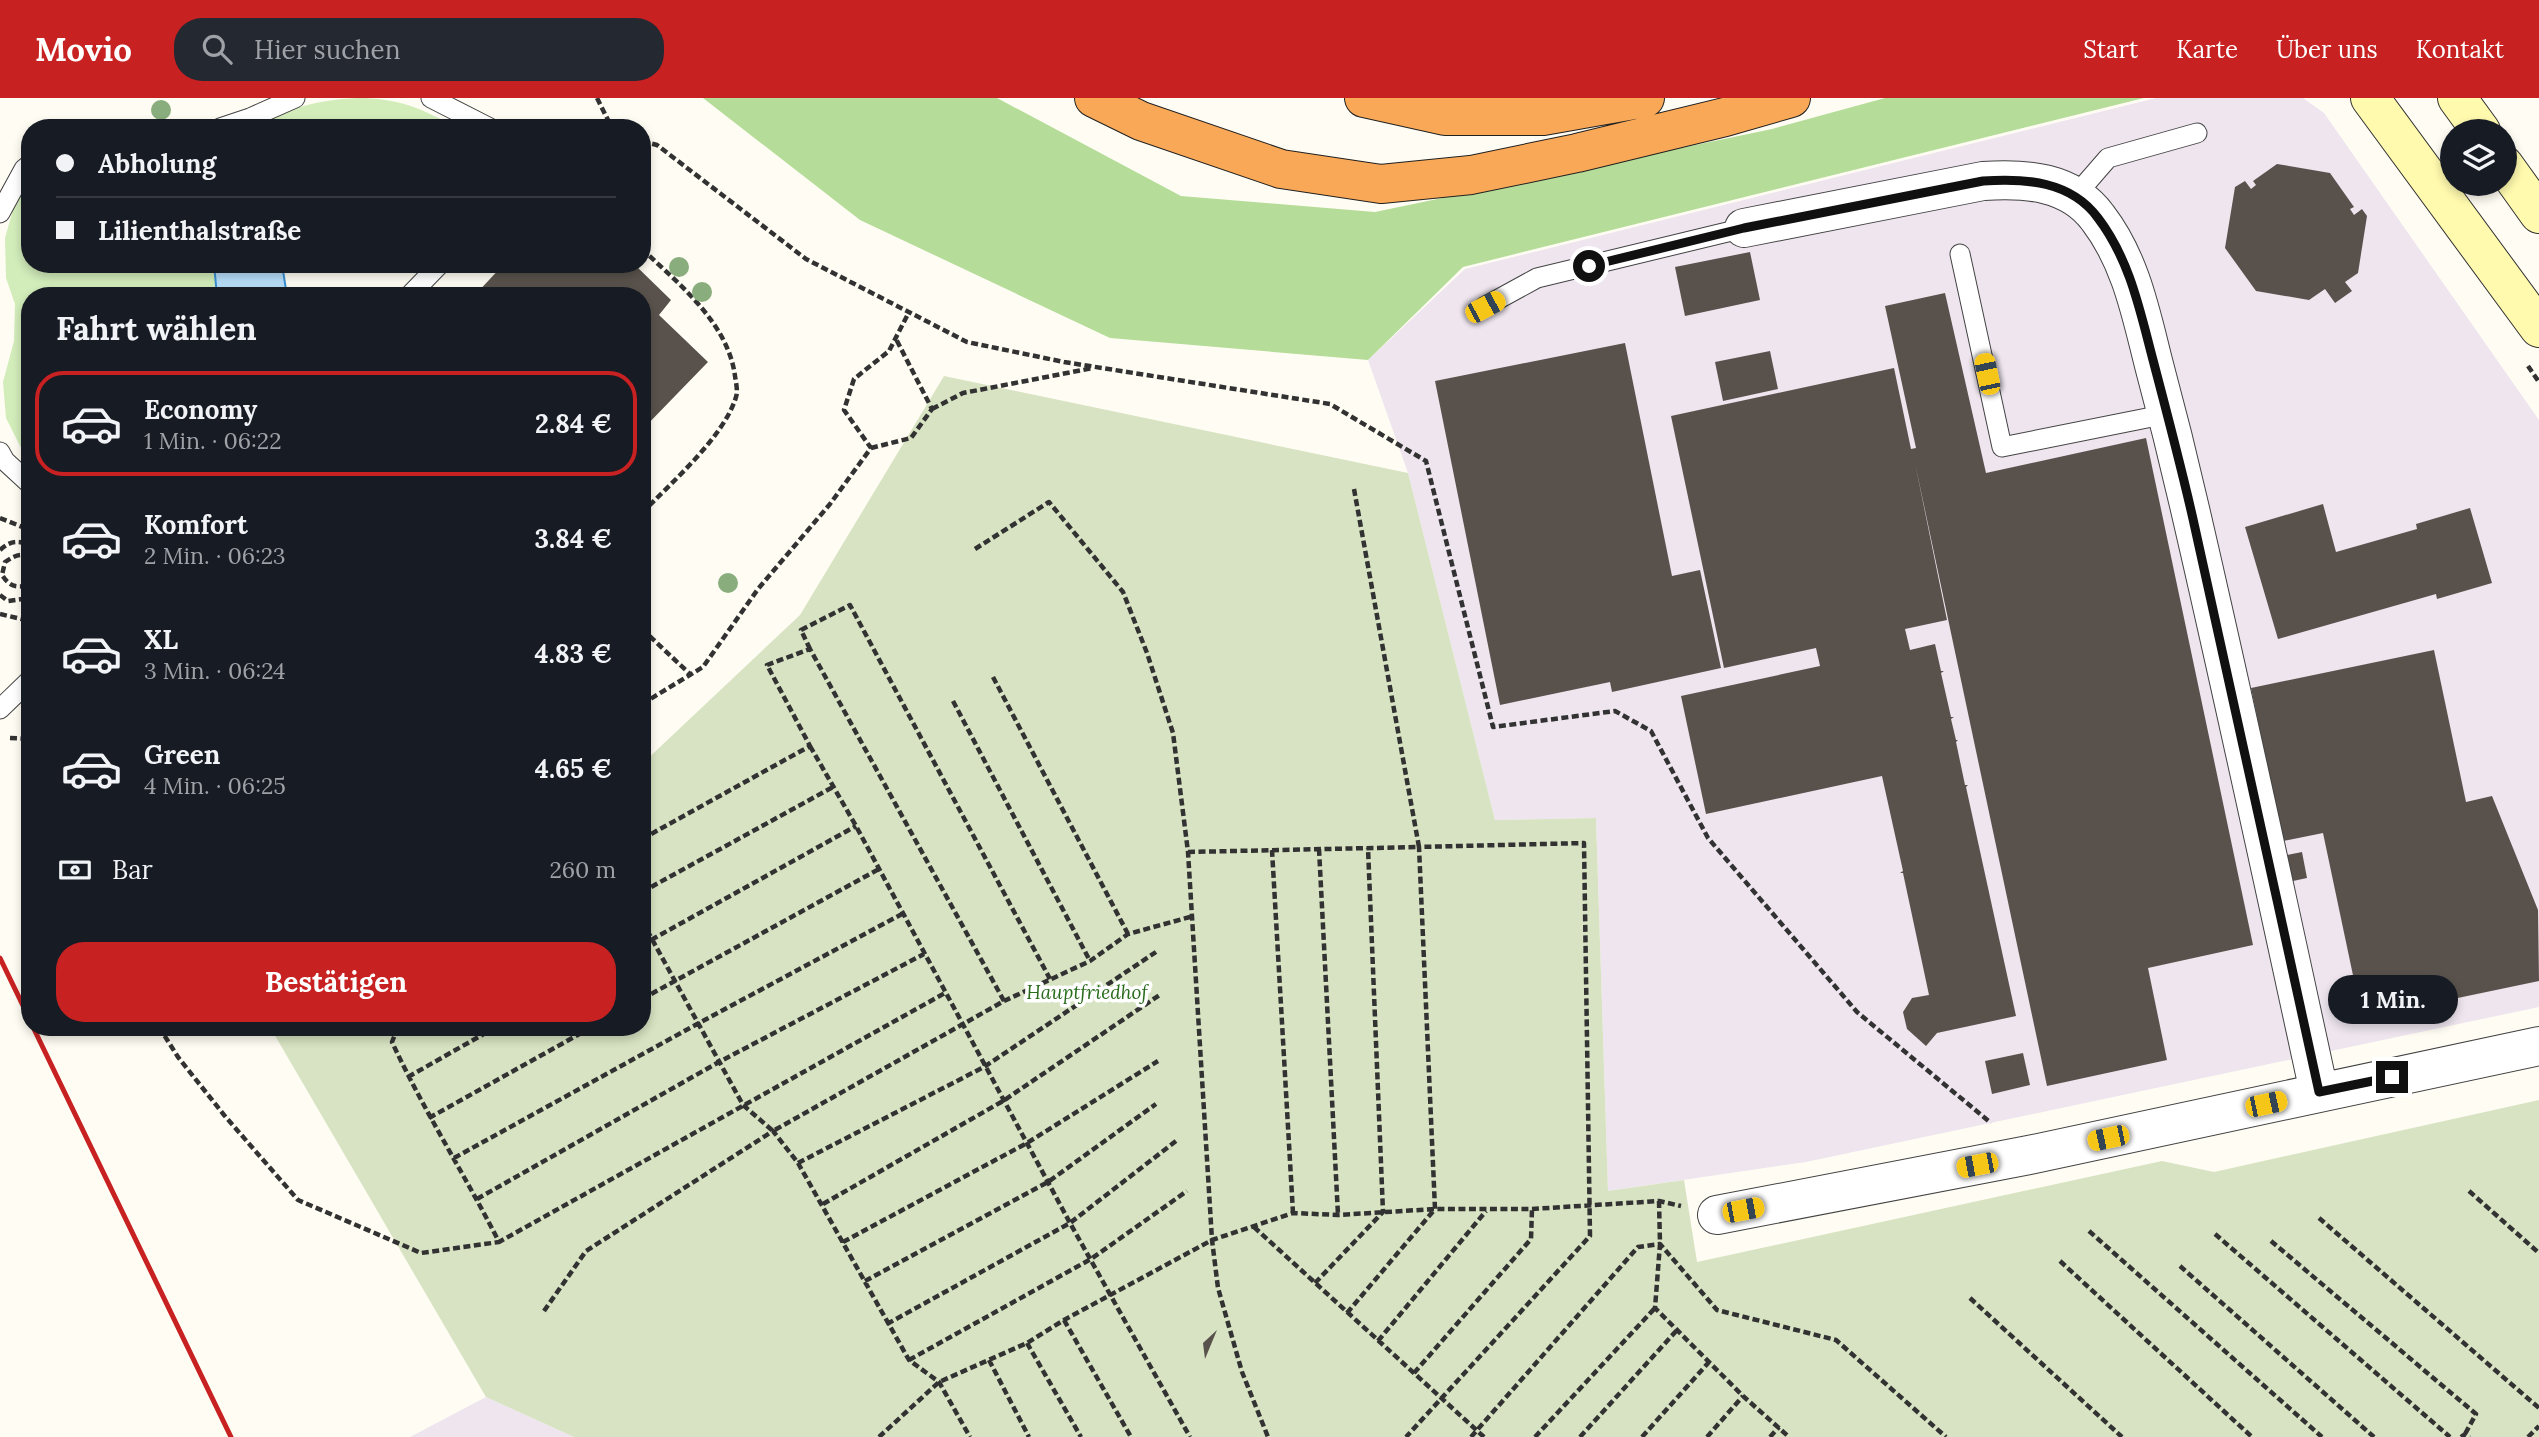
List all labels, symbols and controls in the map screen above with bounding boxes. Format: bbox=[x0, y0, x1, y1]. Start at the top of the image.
search box bbox=[174, 18, 664, 81]
text: Movio bbox=[35, 28, 132, 70]
icon: search bbox=[198, 30, 236, 68]
text: Hier suchen bbox=[254, 33, 400, 66]
text: Start bbox=[2083, 34, 2138, 65]
text: Karte bbox=[2176, 34, 2238, 65]
text: Über uns bbox=[2276, 34, 2378, 65]
text: Kontakt bbox=[2416, 34, 2504, 65]
map controls bbox=[2440, 119, 2517, 196]
button: layers bbox=[2440, 119, 2517, 196]
text: Abholung bbox=[98, 147, 216, 180]
text: Lilienthalstraße bbox=[98, 214, 301, 247]
route start bbox=[1573, 250, 1605, 282]
car bbox=[1462, 288, 1509, 326]
text: Fahrt wählen bbox=[56, 308, 257, 349]
car bbox=[1973, 351, 2002, 397]
icon: car bbox=[60, 392, 123, 455]
text: Economy bbox=[144, 393, 257, 426]
text: 2.84 € bbox=[535, 407, 612, 440]
text: 1 Min. · 06:22 bbox=[144, 426, 282, 455]
icon: car bbox=[60, 507, 123, 570]
text: Komfort bbox=[144, 508, 248, 541]
text: 3.84 € bbox=[534, 522, 612, 555]
text: 2 Min. · 06:23 bbox=[144, 541, 286, 570]
icon: car bbox=[60, 622, 123, 685]
text: XL bbox=[144, 623, 178, 656]
text: 4.83 € bbox=[534, 637, 612, 670]
text: 3 Min. · 06:24 bbox=[144, 656, 286, 685]
icon: car bbox=[60, 737, 123, 800]
text: Green bbox=[144, 738, 220, 771]
text: 4.65 € bbox=[535, 752, 612, 785]
text: 4 Min. · 06:25 bbox=[144, 771, 286, 800]
icon: cash bbox=[56, 851, 94, 889]
text: Bar bbox=[112, 853, 153, 886]
text: 260 m bbox=[549, 855, 616, 884]
button: Bestätigen bbox=[56, 942, 616, 1022]
callout: 1 Min. bbox=[2327, 976, 2457, 1024]
park label: Hauptfriedhof bbox=[1026, 980, 1150, 1004]
text: 1 Min. bbox=[2360, 985, 2426, 1014]
route end bbox=[2376, 1061, 2408, 1093]
car bbox=[2244, 1089, 2289, 1119]
car bbox=[2086, 1123, 2131, 1153]
car bbox=[1955, 1151, 2000, 1179]
car bbox=[1721, 1196, 1766, 1224]

